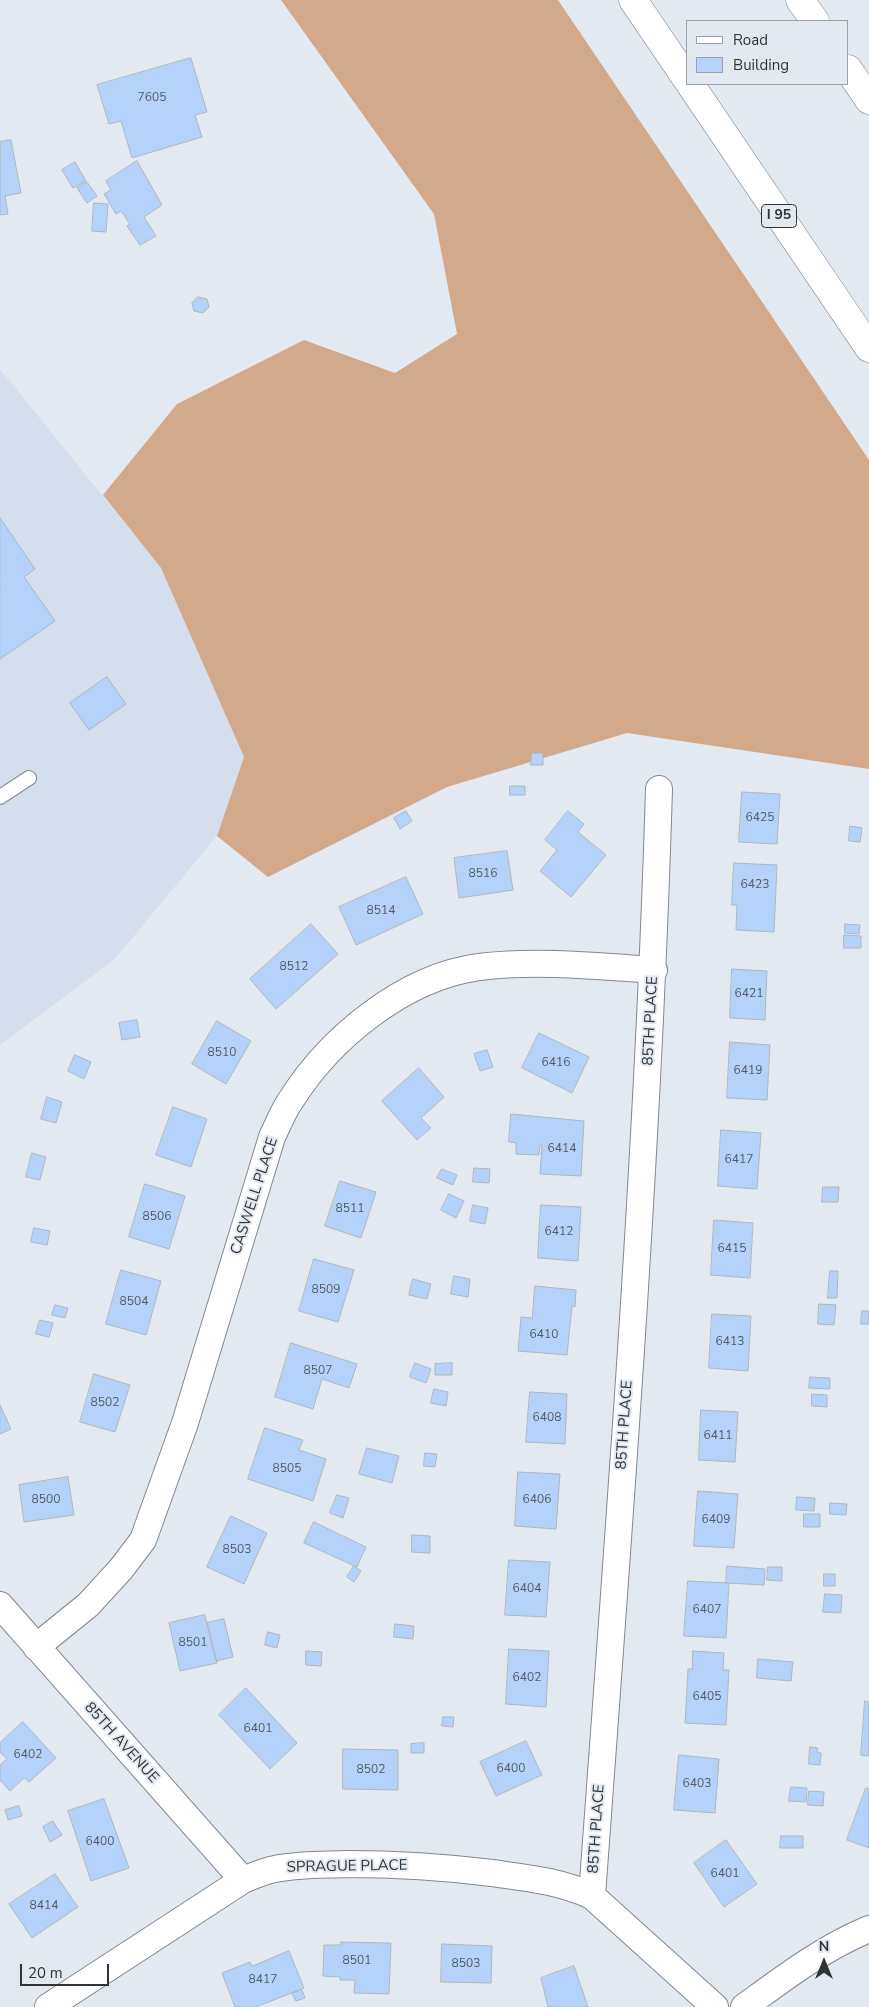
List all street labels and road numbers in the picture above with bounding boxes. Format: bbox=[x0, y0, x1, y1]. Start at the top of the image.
road number: I 95 bbox=[762, 205, 796, 228]
street label: 85TH PLACE bbox=[640, 976, 662, 1066]
street label: CASWELL PLACE bbox=[228, 1135, 282, 1257]
street label: 85TH PLACE bbox=[613, 1380, 637, 1470]
street label: 85TH AVENUE bbox=[80, 1699, 162, 1787]
street label: 85TH PLACE bbox=[585, 1784, 609, 1874]
street label: SPRAGUE PLACE bbox=[287, 1857, 407, 1877]

